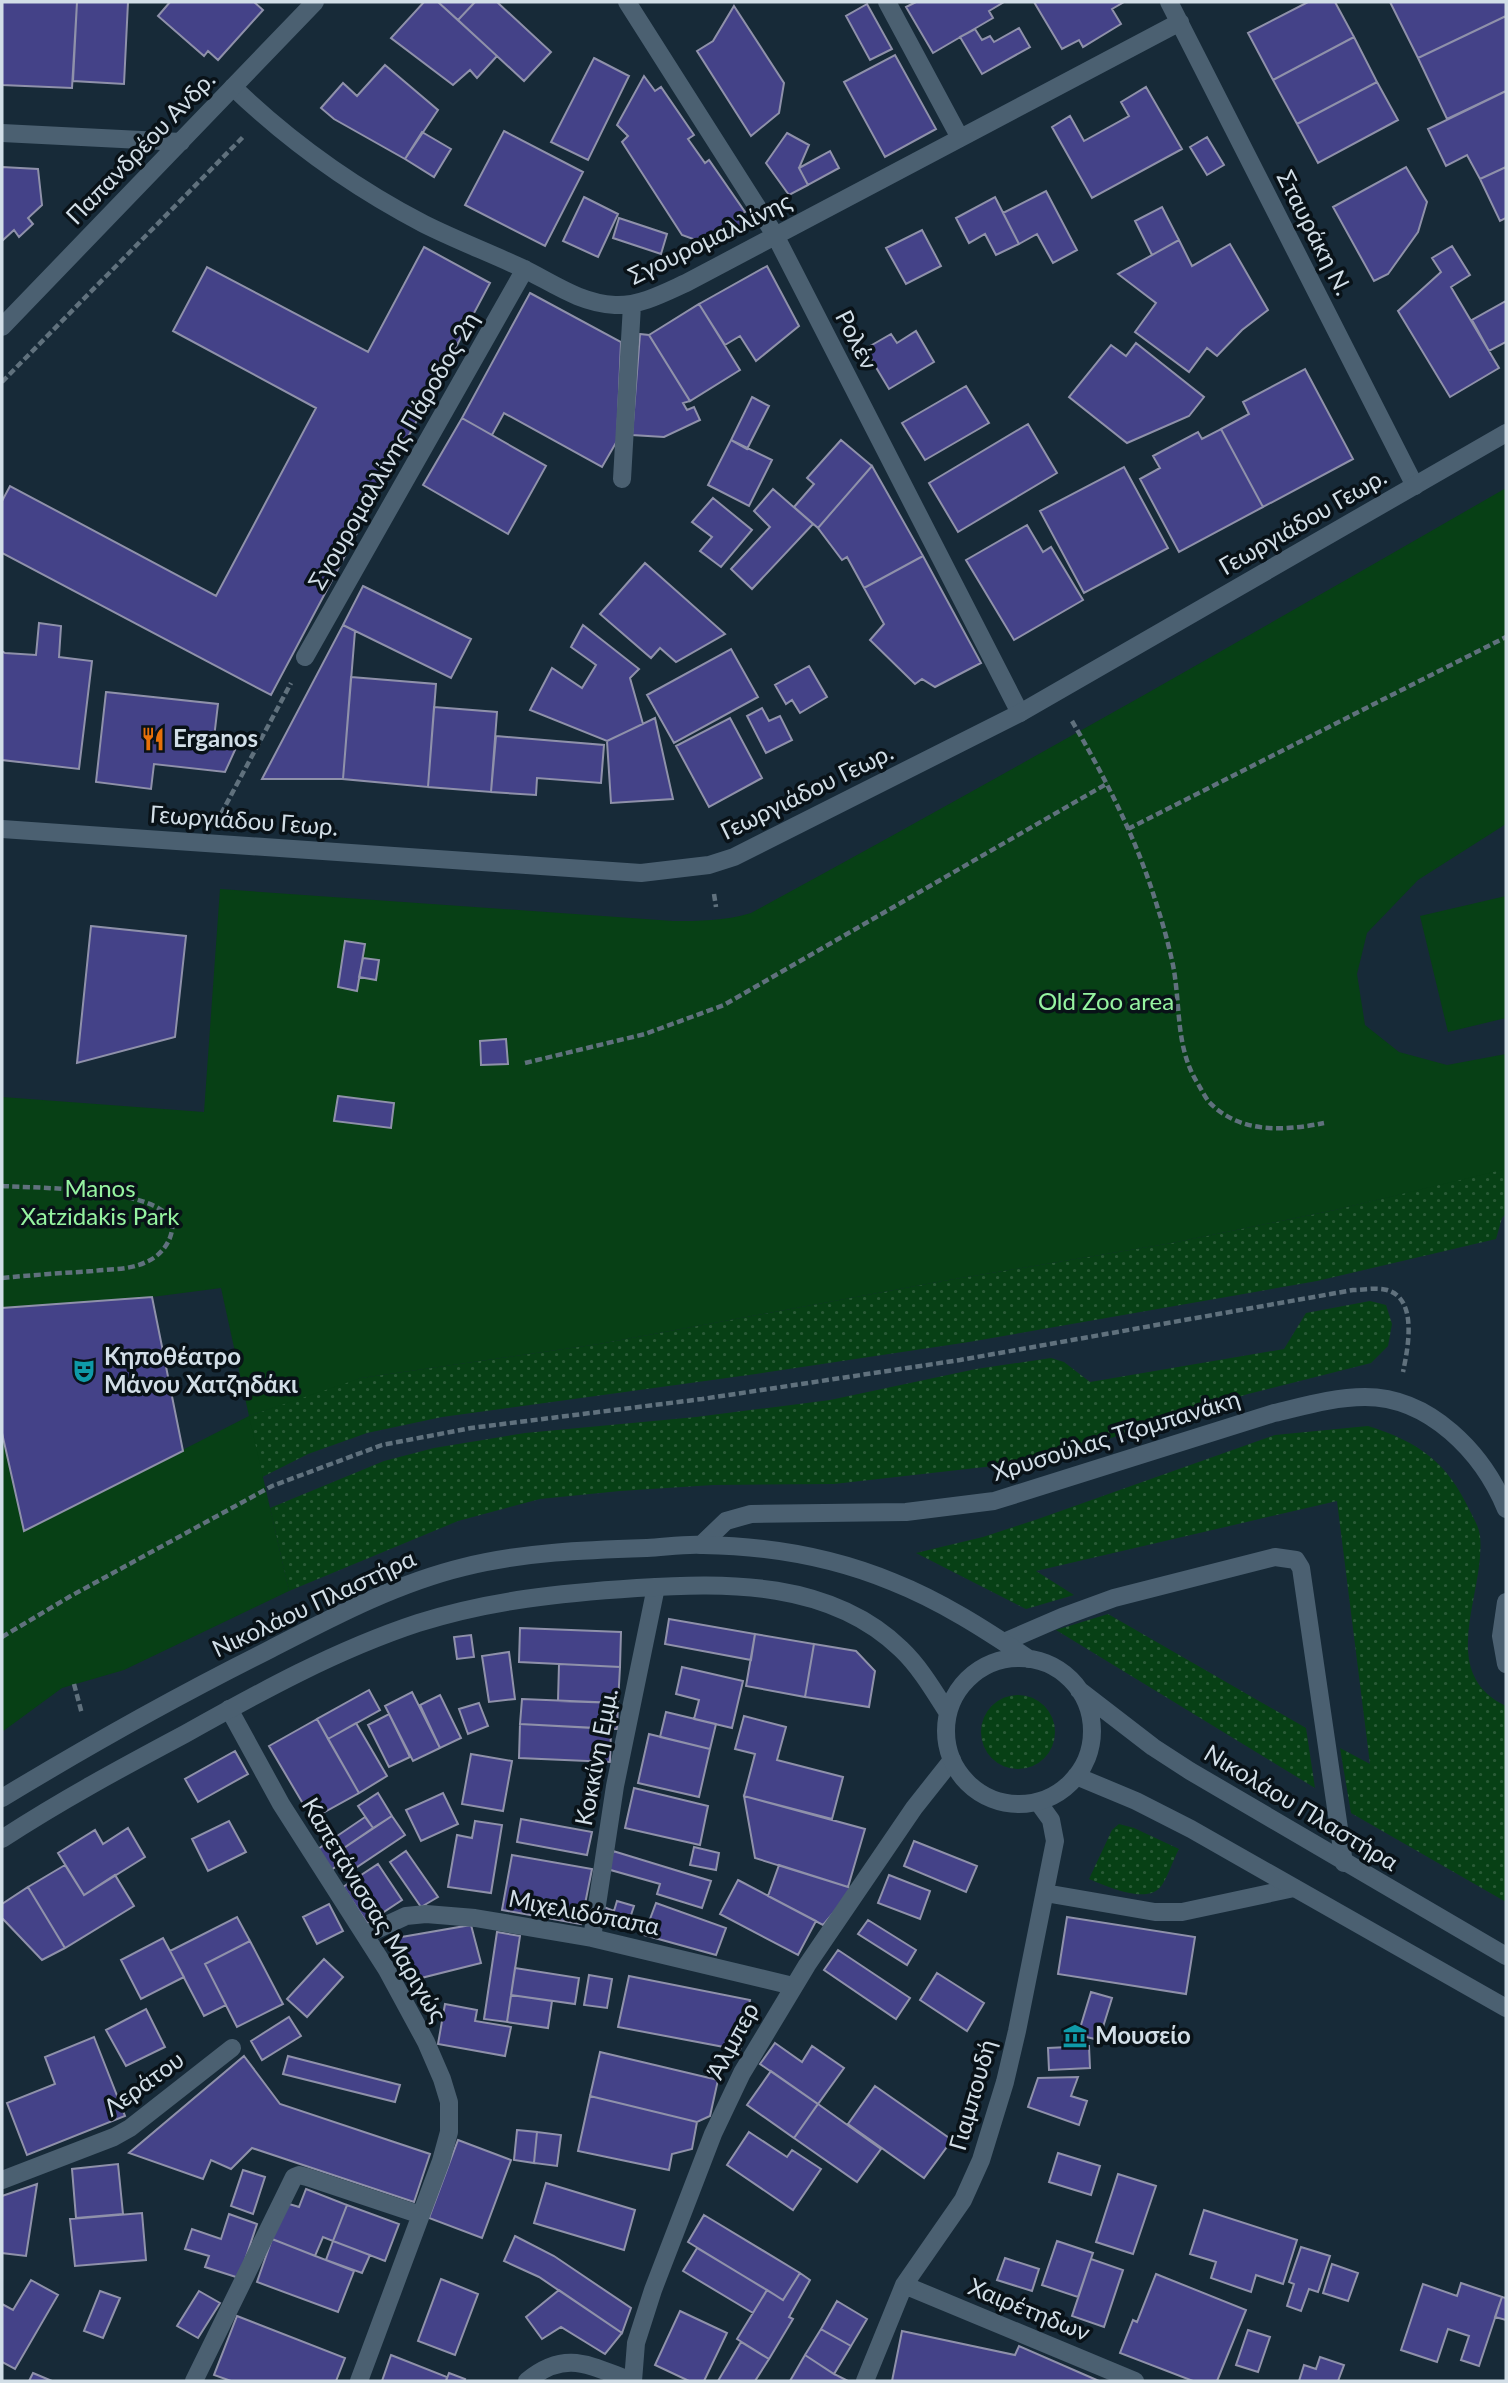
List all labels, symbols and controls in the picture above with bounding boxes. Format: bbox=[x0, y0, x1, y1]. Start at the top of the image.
street label: Παπανδρέου Ανδρ. bbox=[59, 64, 221, 230]
street label: Σταυράκη Ν. bbox=[1272, 165, 1359, 299]
street label: Σγουρομαλλίνης bbox=[623, 186, 796, 290]
street label: Ρολέν bbox=[830, 305, 885, 374]
street label: Σγουρομαλλίνης Πάροδος 2η bbox=[301, 306, 484, 594]
street label: Γεωργιάδου Γεωρ. bbox=[1213, 461, 1391, 580]
place label: Erganos bbox=[173, 723, 258, 752]
restaurant icon: Erganos bbox=[139, 725, 167, 753]
street label: Γεωργιάδου Γεωρ. bbox=[715, 736, 898, 845]
street label: Γεωργιάδου Γεωρ. bbox=[149, 798, 339, 841]
park label: Old Zoo area bbox=[1038, 986, 1174, 1015]
park label: Manos Xatzidakis Park bbox=[20, 1173, 180, 1230]
place label: Κηποθέατρο Μάνου Χατζηδάκι bbox=[104, 1341, 298, 1398]
theatre icon: Κηποθέατρο Μάνου Χατζηδάκι bbox=[70, 1357, 98, 1385]
street label: Χρυσούλας Τζομπανάκη bbox=[988, 1383, 1243, 1486]
street label: Νικολάου Πλαστήρα bbox=[207, 1542, 420, 1663]
street label: Κοκκίνη Εμμ. bbox=[568, 1686, 623, 1828]
street label: Νικολάου Πλαστήρα bbox=[1200, 1737, 1405, 1876]
street label: Καπετάνισσας Μαριγώς bbox=[297, 1792, 454, 2027]
street label: Μιχελιδόπαπα bbox=[506, 1883, 663, 1941]
street label: Άλμπερ bbox=[699, 1997, 764, 2084]
place label: Μουσείο bbox=[1095, 2020, 1191, 2049]
museum icon: Μουσείο bbox=[1061, 2022, 1089, 2050]
street label: Γιαμπουδή bbox=[942, 2036, 1001, 2153]
street label: Λεράτου bbox=[97, 2044, 189, 2122]
street label: Χαιρέτηδων bbox=[965, 2271, 1095, 2346]

